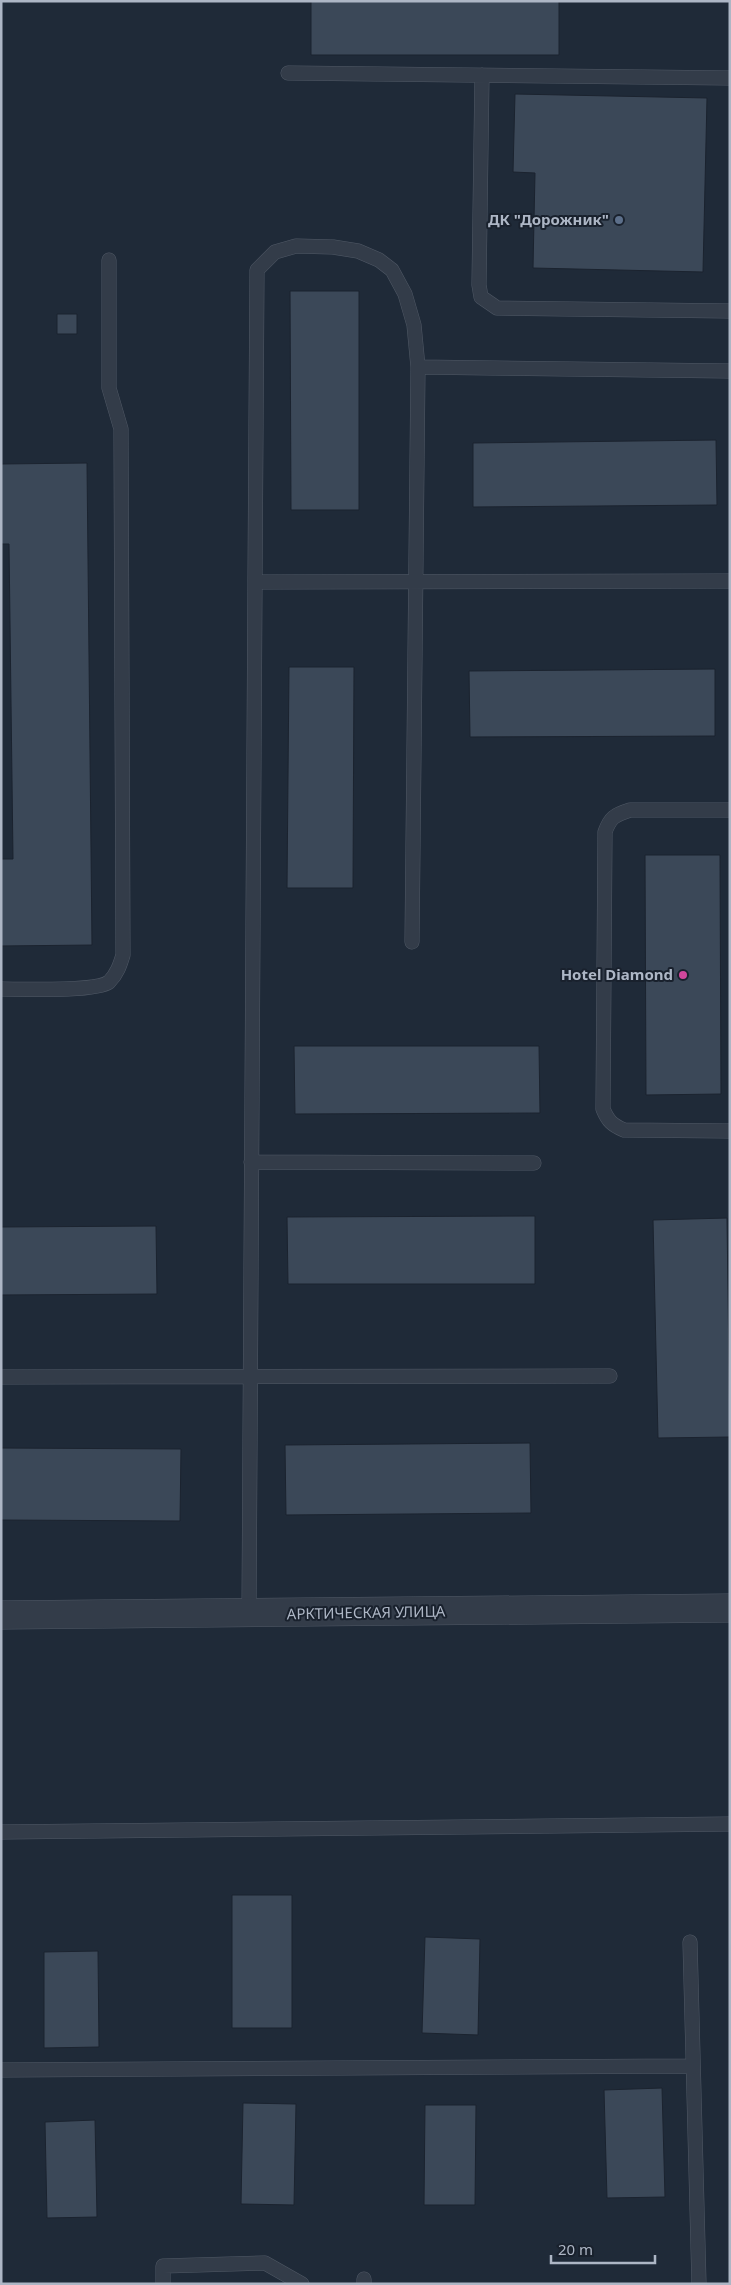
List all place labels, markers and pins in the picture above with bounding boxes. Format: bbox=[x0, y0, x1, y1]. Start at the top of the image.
place label: ДК "Дорожник" bbox=[488, 209, 609, 229]
marker: ДК "Дорожник" bbox=[613, 214, 625, 226]
place label: Hotel Diamond bbox=[561, 964, 673, 984]
marker: Hotel Diamond bbox=[677, 969, 689, 981]

